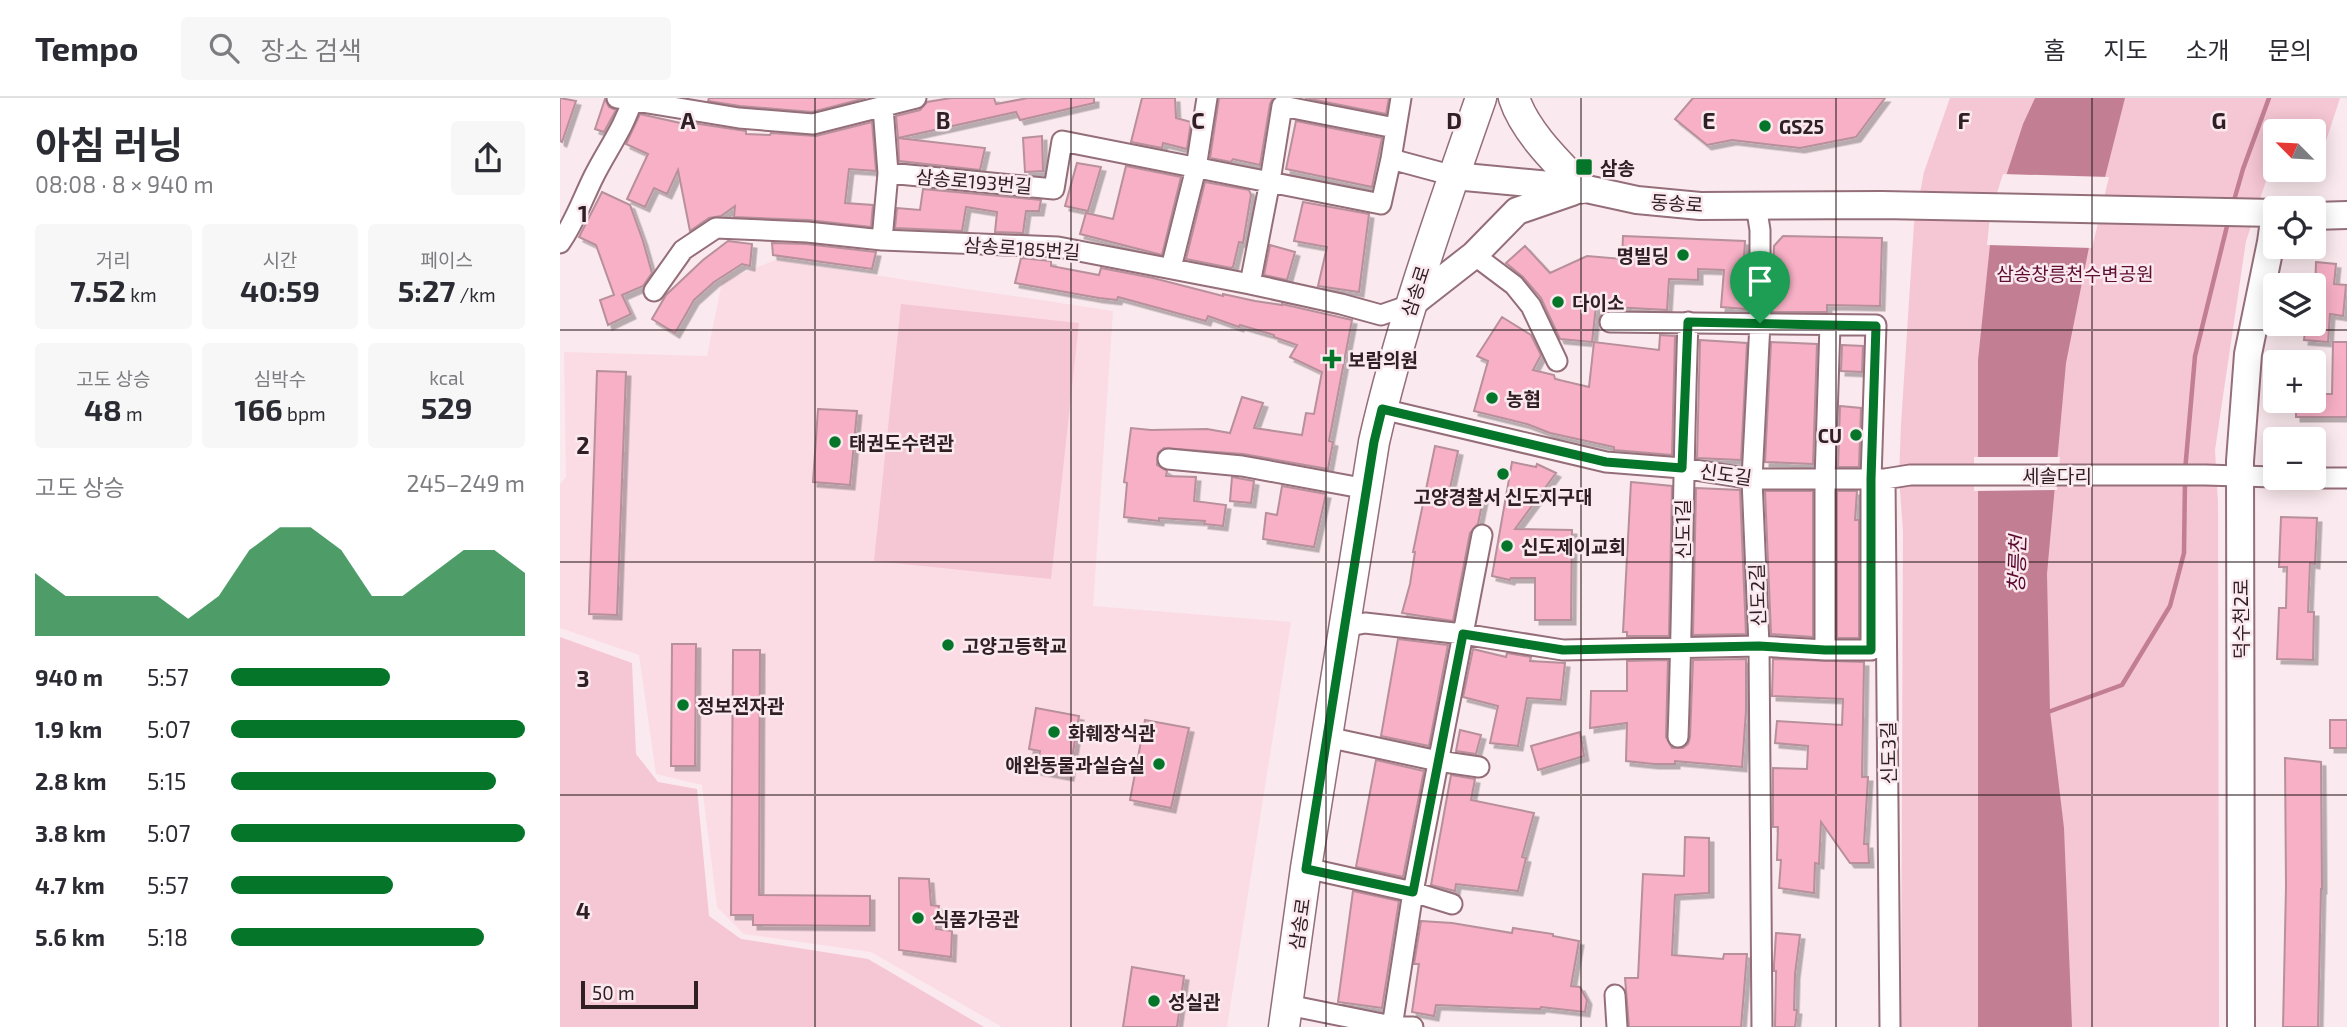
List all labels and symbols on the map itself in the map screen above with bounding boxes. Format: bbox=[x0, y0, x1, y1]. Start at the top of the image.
text: A bbox=[680, 106, 696, 134]
text: B bbox=[936, 106, 950, 134]
text: C bbox=[1191, 106, 1205, 134]
text: D bbox=[1446, 106, 1462, 134]
text: E bbox=[1702, 106, 1716, 134]
text: F bbox=[1958, 106, 1971, 134]
text: G bbox=[2212, 106, 2226, 134]
place label: GS25 bbox=[1779, 115, 1824, 138]
marker: GS25 bbox=[1757, 118, 1773, 134]
north arrow bbox=[2263, 119, 2326, 182]
place label: 삼송 bbox=[1600, 156, 1635, 179]
marker: 삼송 bbox=[1574, 157, 1594, 177]
street label: 삼송로193번길 bbox=[915, 164, 1033, 198]
street label: 동송로 bbox=[1650, 190, 1704, 216]
text: 1 bbox=[578, 199, 588, 227]
street label: 삼송로185번길 bbox=[963, 232, 1081, 264]
place label: 명빌딩 bbox=[1617, 244, 1669, 267]
marker: 명빌딩 bbox=[1675, 247, 1691, 263]
pin bbox=[1730, 251, 1790, 323]
park label: 삼송창릉천수변공원 bbox=[1996, 262, 2154, 285]
street label: 삼송로 bbox=[1396, 263, 1434, 319]
place label: 다이소 bbox=[1572, 291, 1624, 314]
marker: 다이소 bbox=[1550, 294, 1566, 310]
place label: 보람의원 bbox=[1348, 348, 1418, 371]
marker: 보람의원 bbox=[1322, 349, 1342, 369]
place label: 농협 bbox=[1506, 387, 1541, 410]
marker: 농협 bbox=[1484, 390, 1500, 406]
place label: CU bbox=[1818, 424, 1842, 447]
marker: CU bbox=[1848, 427, 1864, 443]
text: 2 bbox=[576, 431, 590, 459]
place label: 태권도수련관 bbox=[849, 431, 954, 454]
marker: 태권도수련관 bbox=[827, 434, 843, 450]
street label: 신도길 bbox=[1698, 459, 1754, 489]
street label: 세솔다리 bbox=[2022, 464, 2092, 487]
marker: 고양경찰서 신도지구대 bbox=[1495, 466, 1511, 482]
place label: 고양경찰서 신도지구대 bbox=[1414, 485, 1592, 508]
street label: 신도1길 bbox=[1671, 499, 1694, 559]
water label: 창릉천 bbox=[2002, 532, 2030, 593]
place label: 신도제이교회 bbox=[1521, 535, 1626, 558]
marker: 신도제이교회 bbox=[1499, 538, 1515, 554]
street label: 신도2길 bbox=[1744, 563, 1770, 627]
street label: 덕수천2로 bbox=[2229, 579, 2252, 659]
place label: 고양고등학교 bbox=[962, 634, 1067, 657]
marker: 고양고등학교 bbox=[940, 637, 956, 653]
text: 3 bbox=[576, 664, 590, 692]
place label: 정보전자관 bbox=[697, 694, 785, 717]
marker: 정보전자관 bbox=[675, 697, 691, 713]
place label: 화훼장식관 bbox=[1068, 721, 1156, 744]
street label: 신도3길 bbox=[1876, 721, 1900, 785]
marker: 화훼장식관 bbox=[1046, 724, 1062, 740]
place label: 애완동물과실습실 bbox=[1005, 753, 1145, 776]
marker: 애완동물과실습실 bbox=[1151, 756, 1167, 772]
text: 4 bbox=[576, 896, 590, 924]
street label: 삼송로 bbox=[1284, 896, 1314, 952]
place label: 식품가공관 bbox=[932, 907, 1020, 930]
marker: 식품가공관 bbox=[910, 910, 926, 926]
scale bar bbox=[581, 978, 698, 1010]
place label: 성실관 bbox=[1168, 990, 1221, 1013]
marker: 성실관 bbox=[1146, 993, 1162, 1009]

